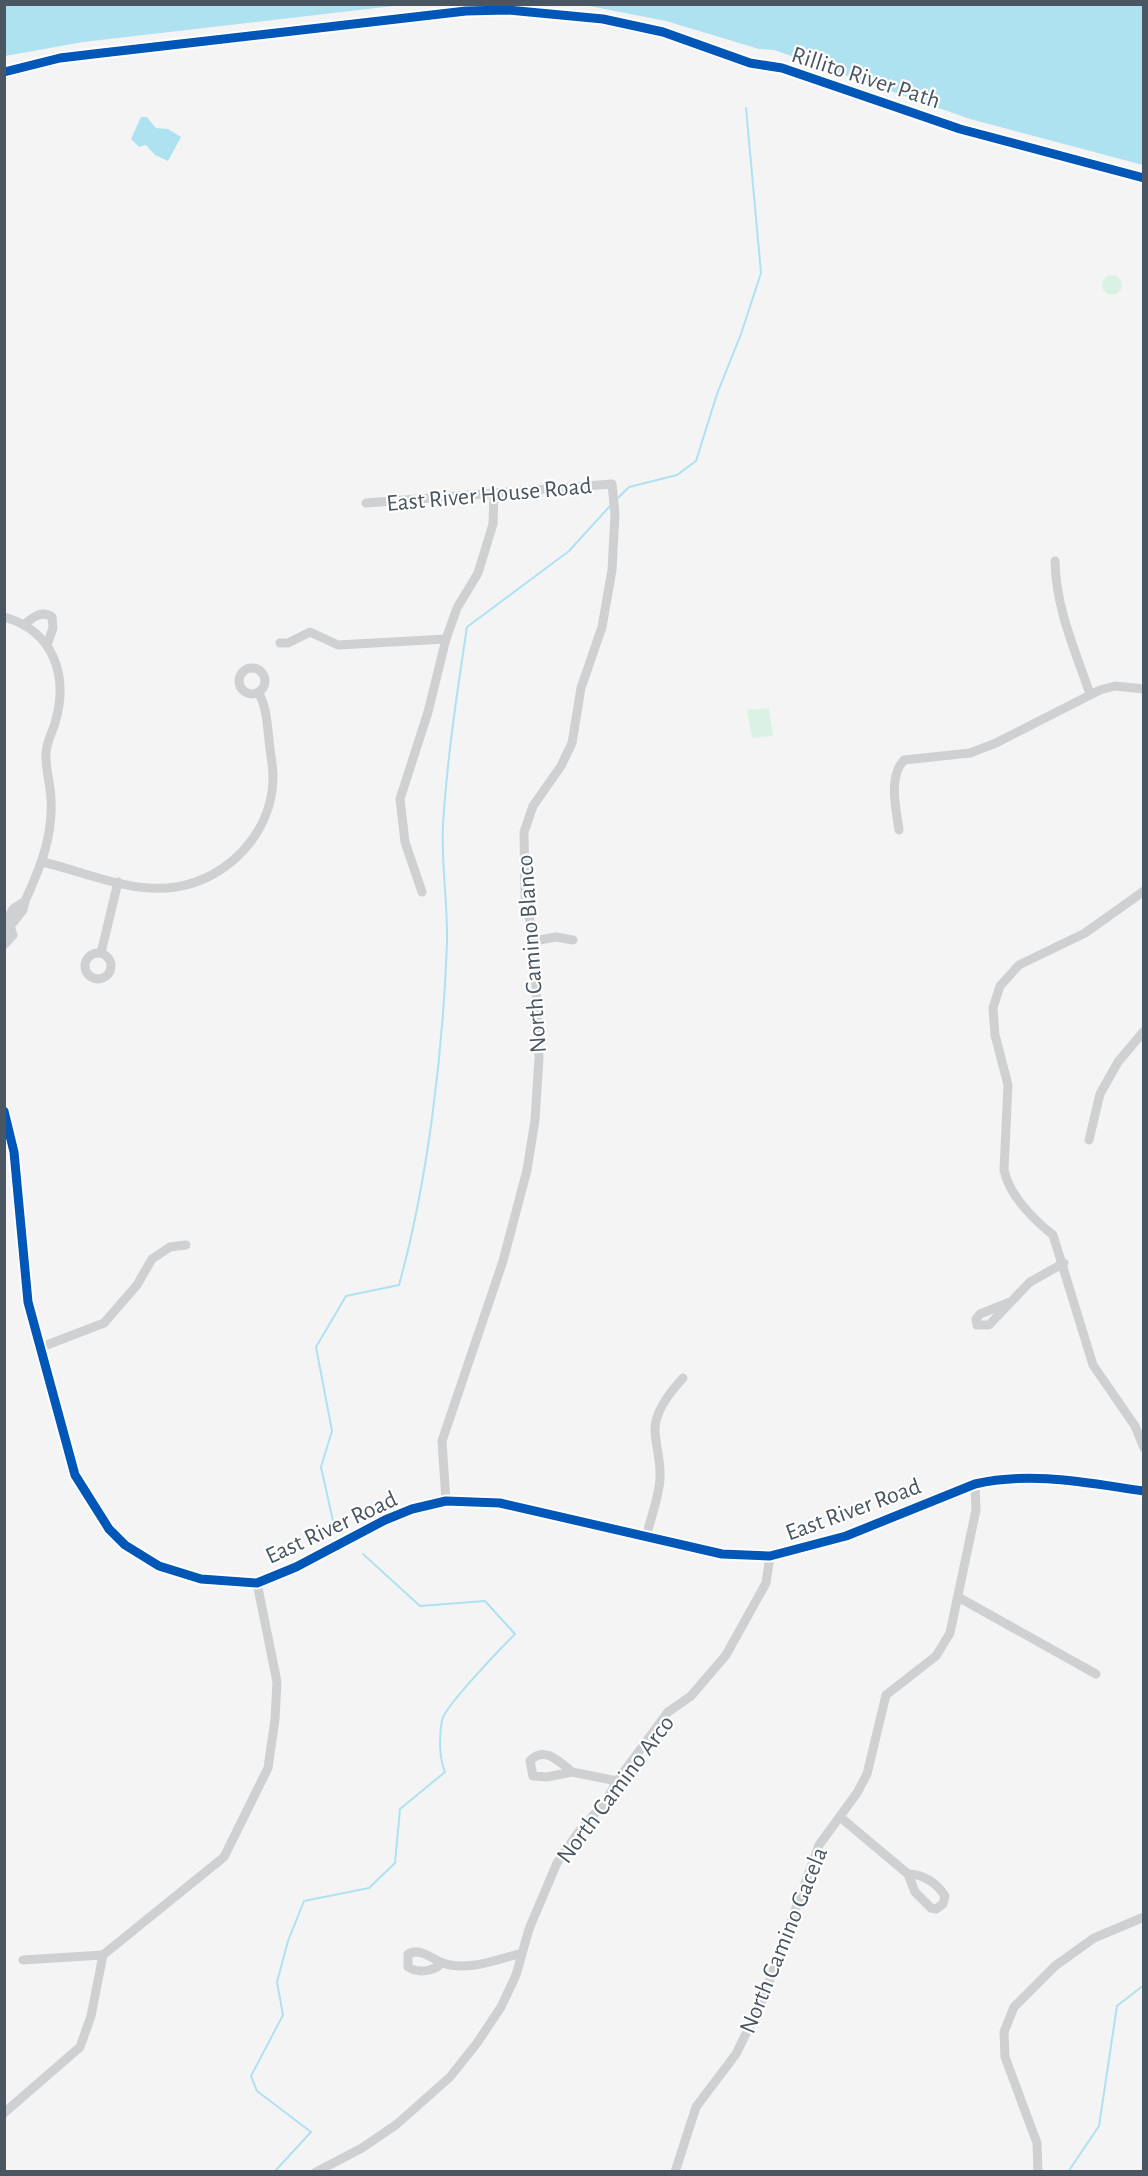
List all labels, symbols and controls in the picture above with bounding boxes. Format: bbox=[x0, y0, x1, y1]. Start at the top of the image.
street label: Rillito River Path bbox=[788, 43, 943, 113]
street label: East River House Road bbox=[385, 474, 593, 516]
street label: North Camino Blanco bbox=[513, 854, 551, 1054]
street label: East River Road bbox=[782, 1474, 924, 1546]
street label: East River Road bbox=[262, 1487, 401, 1569]
street label: North Camino Arco bbox=[553, 1711, 679, 1868]
street label: North Camino Gacela bbox=[736, 1844, 832, 2037]

